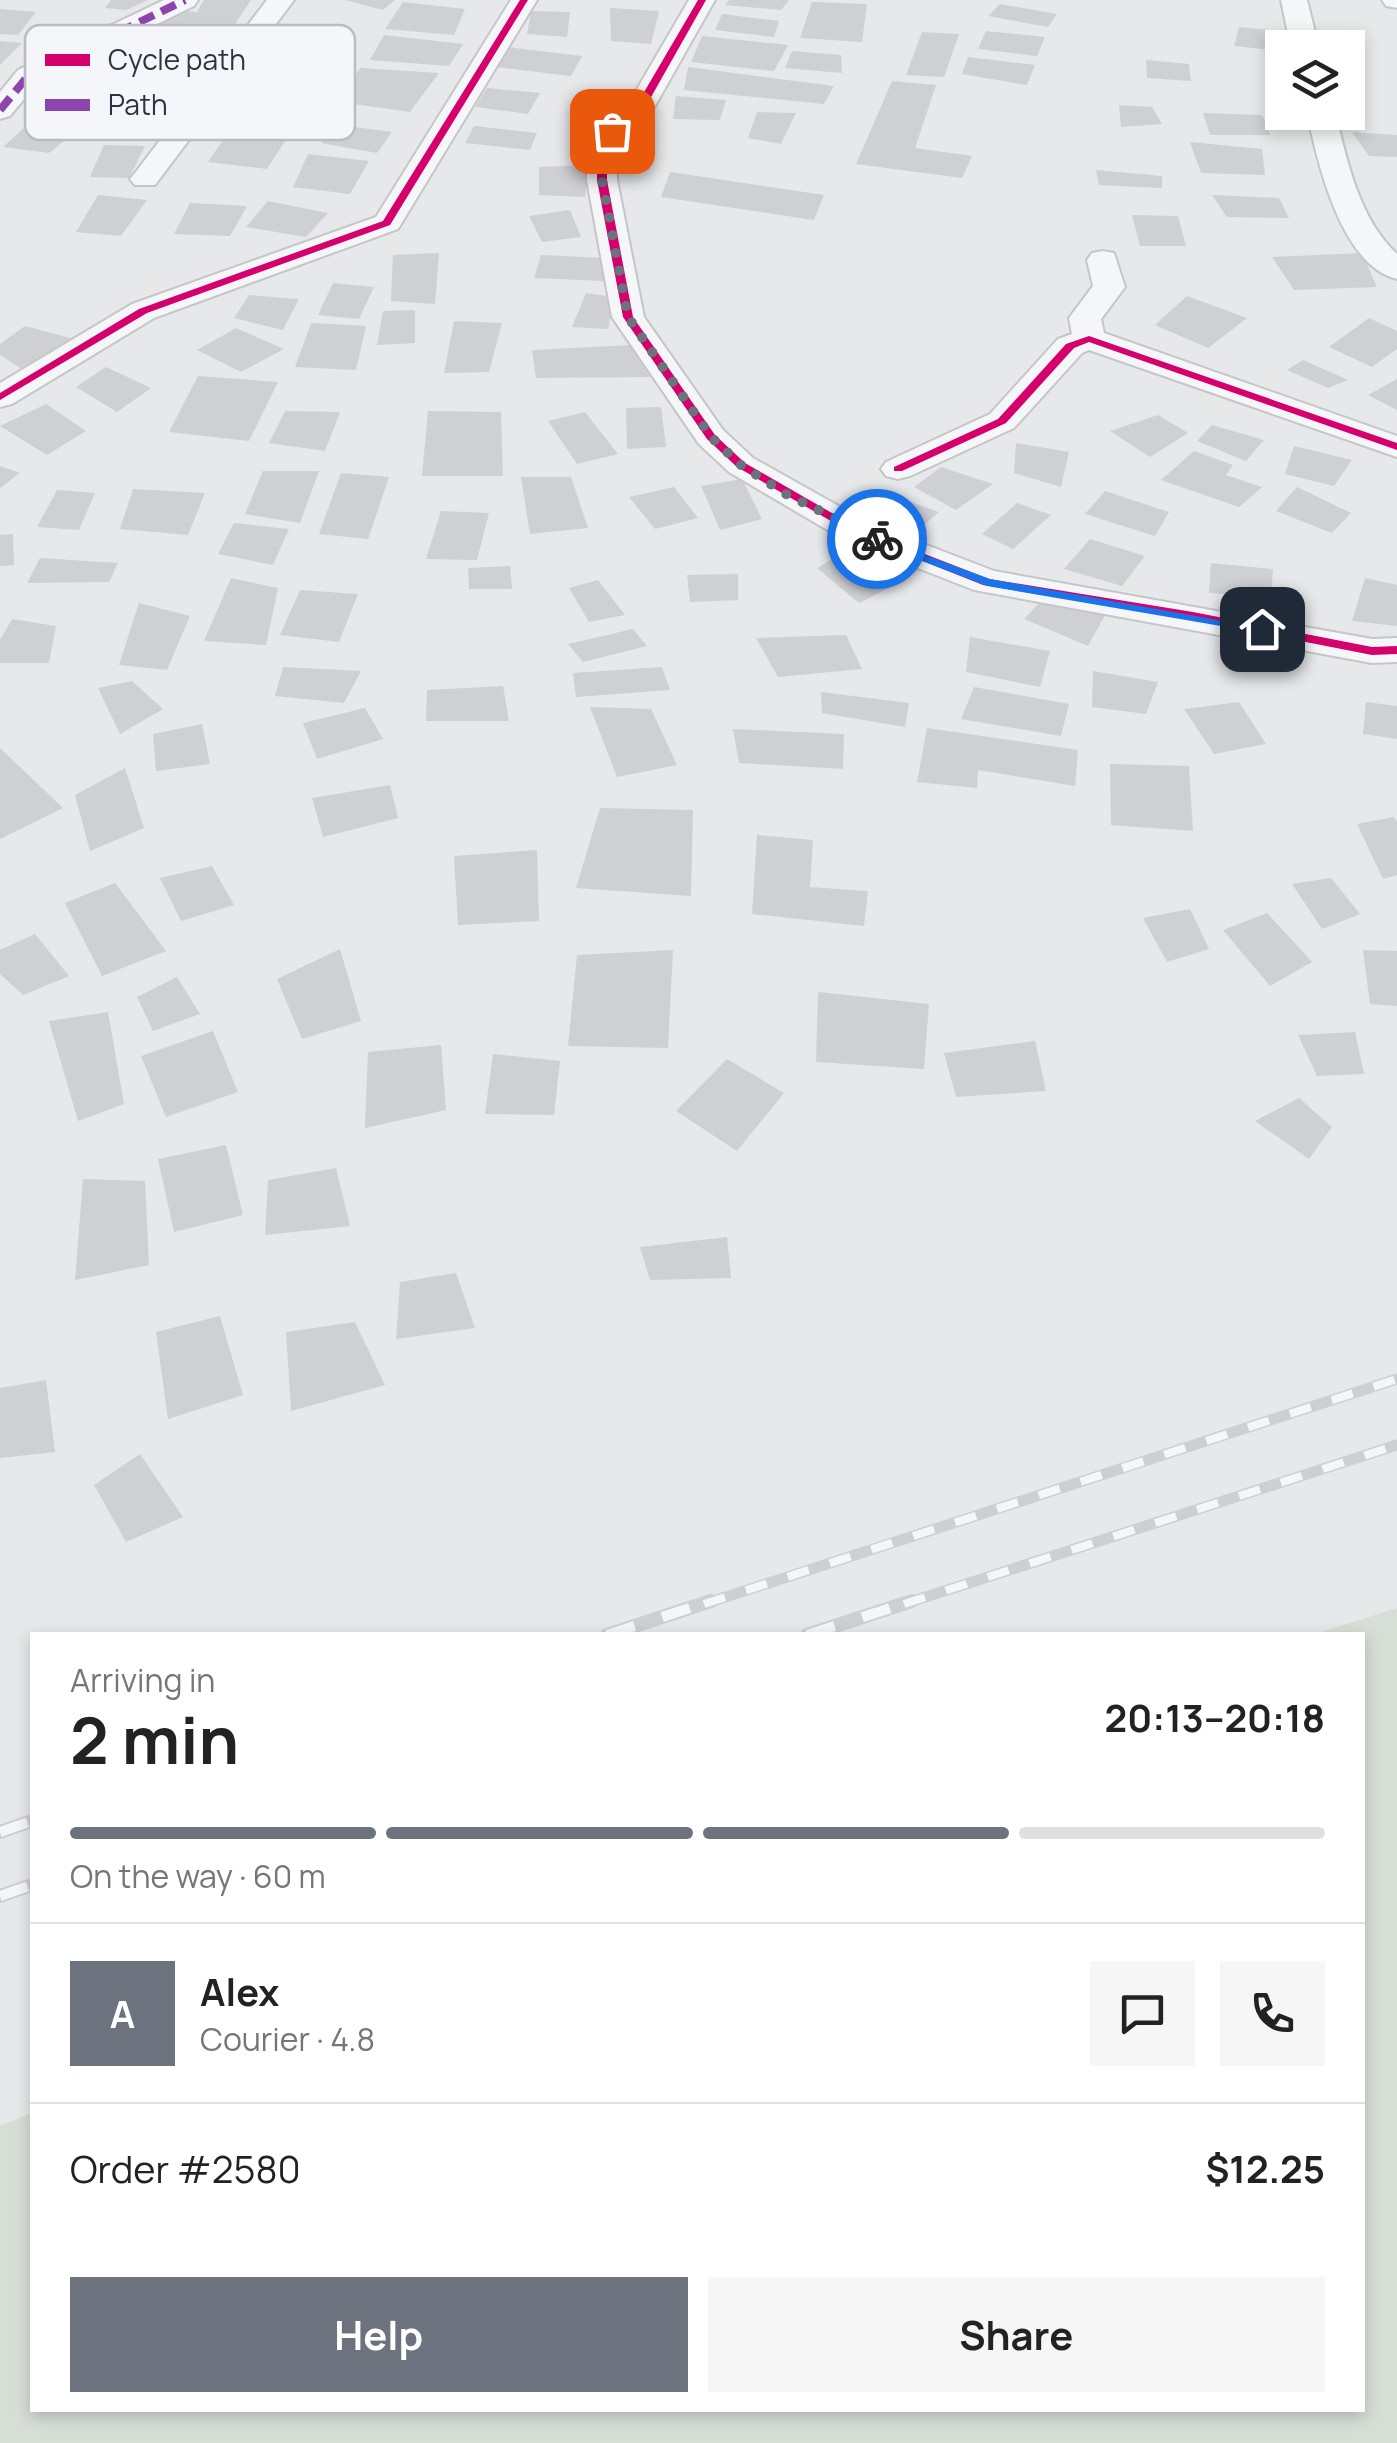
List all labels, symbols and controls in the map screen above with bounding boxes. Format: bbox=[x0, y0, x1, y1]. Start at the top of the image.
legend bbox=[25, 25, 355, 140]
map controls bbox=[1265, 30, 1365, 130]
button: layers bbox=[1265, 30, 1365, 130]
text: Cycle path bbox=[108, 40, 246, 78]
text: Path bbox=[108, 85, 168, 123]
pin bbox=[570, 89, 655, 174]
icon: bag bbox=[585, 104, 640, 159]
courier bbox=[827, 489, 927, 589]
icon: bike bbox=[850, 512, 905, 567]
pin bbox=[1220, 587, 1305, 672]
icon: home bbox=[1235, 602, 1290, 657]
text: Arriving in bbox=[70, 1658, 215, 1702]
text: 20:13–20:18 bbox=[1105, 1691, 1325, 1743]
text: 2 min bbox=[70, 1695, 239, 1784]
text: On the way · 60 m bbox=[70, 1854, 326, 1898]
button: chat bbox=[1090, 1961, 1195, 2066]
button: phone bbox=[1220, 1961, 1325, 2066]
text: Alex bbox=[200, 1965, 279, 2017]
text: A bbox=[110, 1987, 135, 2039]
text: Courier · 4.8 bbox=[200, 2017, 375, 2061]
text: Order #2580 bbox=[70, 2142, 301, 2194]
text: $12.25 bbox=[1205, 2142, 1325, 2194]
button: Help bbox=[70, 2277, 688, 2392]
button: Share bbox=[708, 2277, 1325, 2392]

